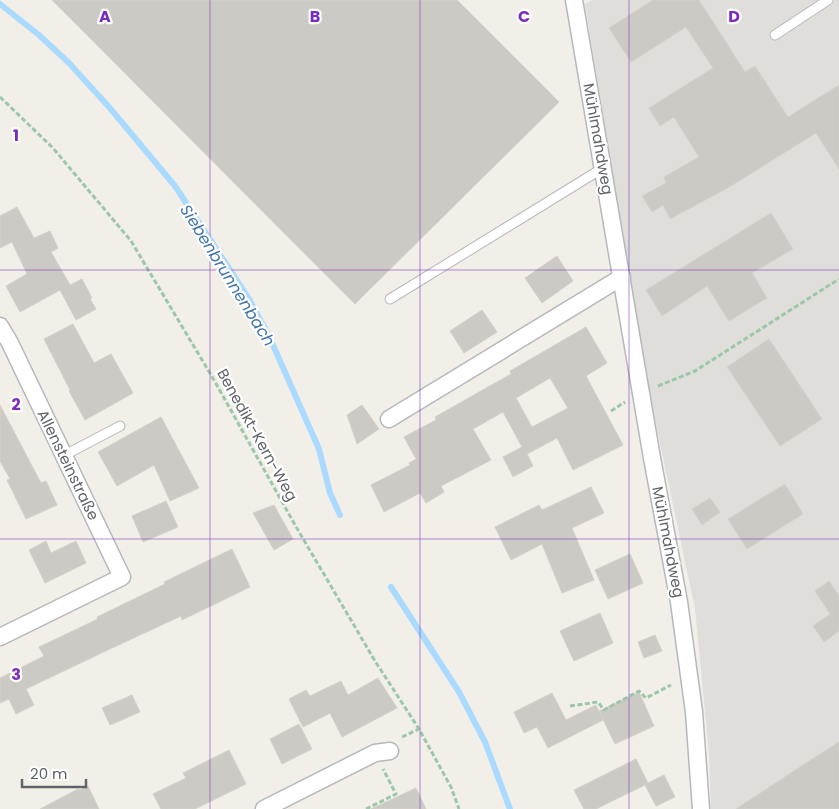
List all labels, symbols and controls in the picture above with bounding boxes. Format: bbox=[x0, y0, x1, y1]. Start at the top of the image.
text: A bbox=[99, 5, 111, 28]
text: B bbox=[310, 5, 320, 28]
text: C bbox=[518, 5, 530, 28]
text: D bbox=[728, 5, 740, 28]
street label: Mühlmahdweg bbox=[578, 82, 619, 196]
text: 1 bbox=[13, 124, 19, 147]
water label: Siebenbrunnenbach bbox=[175, 200, 281, 351]
street label: Benedikt-Kern-Weg bbox=[212, 365, 303, 505]
text: 2 bbox=[11, 393, 21, 416]
street label: Allensteinstraße bbox=[33, 406, 104, 524]
street label: Mühlmahdweg bbox=[647, 484, 690, 599]
text: 3 bbox=[11, 663, 21, 686]
scale bar bbox=[22, 756, 86, 788]
text: 20 m bbox=[30, 763, 68, 784]

